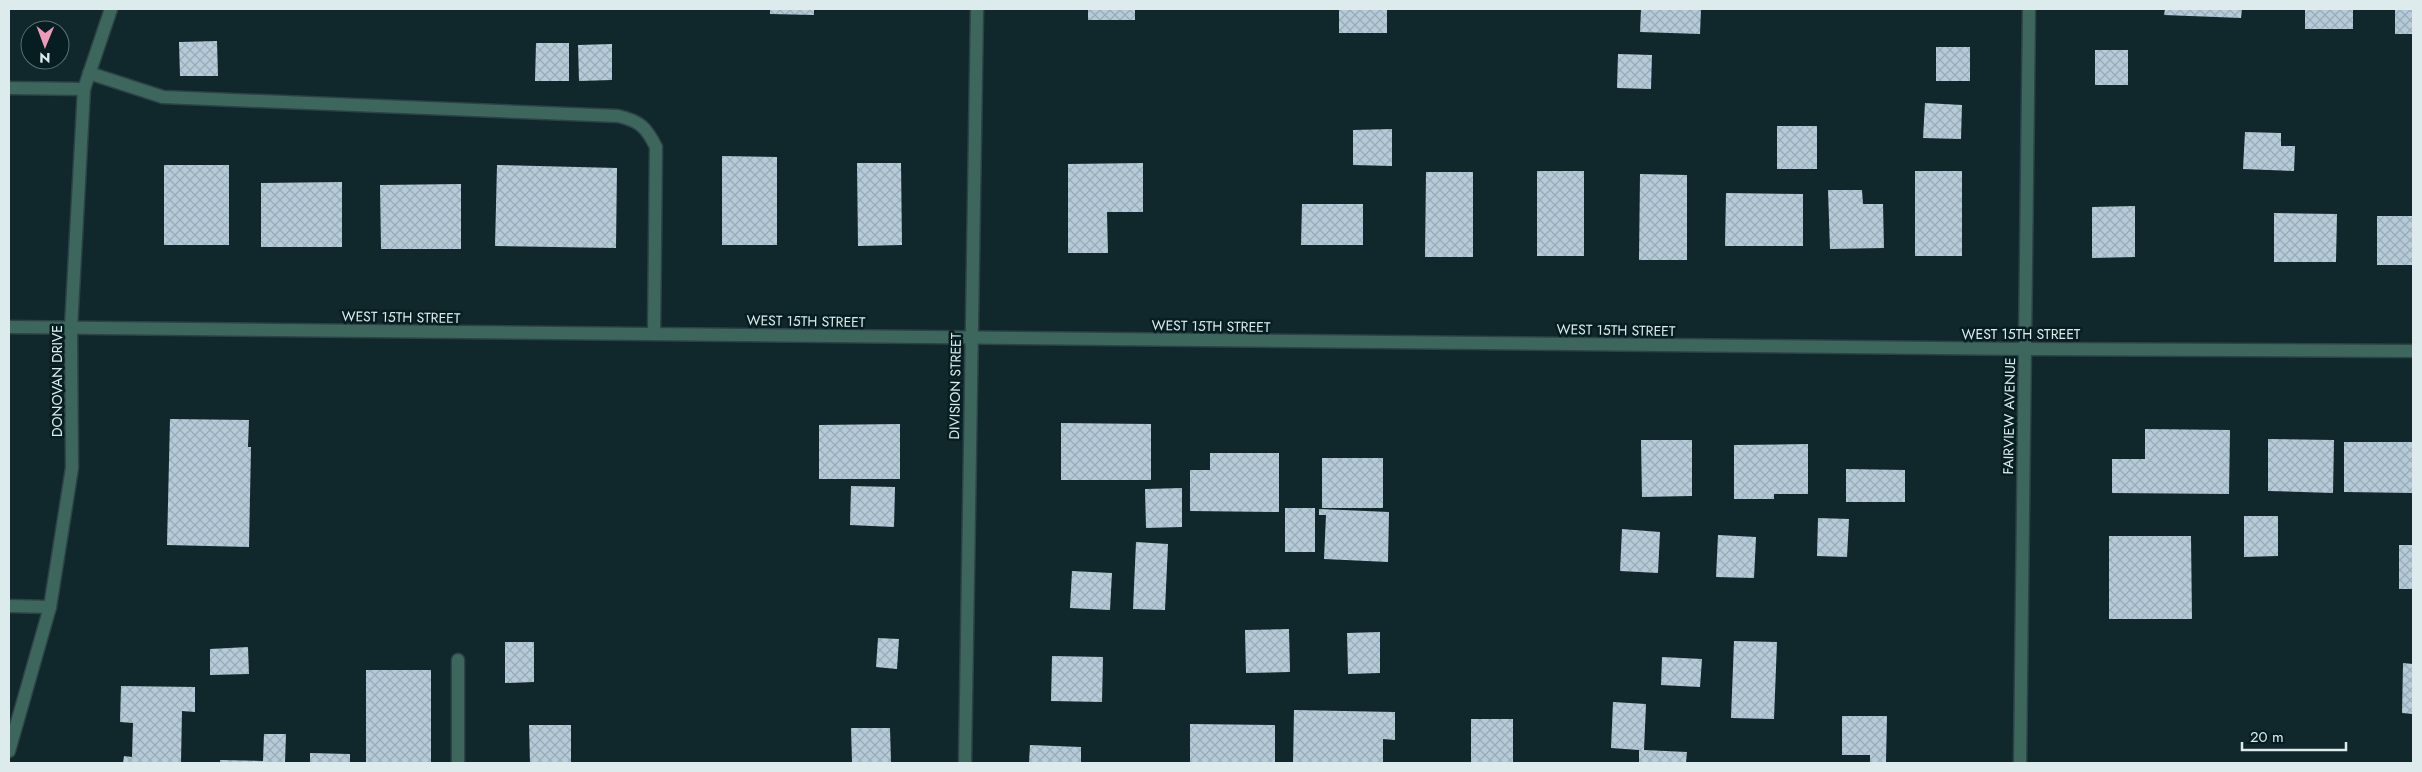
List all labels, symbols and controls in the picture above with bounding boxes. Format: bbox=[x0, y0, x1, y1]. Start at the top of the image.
north arrow bbox=[20, 20, 70, 70]
text: N bbox=[39, 48, 51, 68]
street label: WEST 15TH STREET bbox=[341, 306, 461, 328]
street label: WEST 15TH STREET bbox=[746, 310, 866, 332]
street label: WEST 15TH STREET bbox=[1151, 315, 1271, 337]
street label: WEST 15TH STREET bbox=[1556, 319, 1676, 341]
street label: WEST 15TH STREET bbox=[1962, 324, 2081, 344]
street label: DONOVAN DRIVE bbox=[47, 325, 67, 437]
street label: DIVISION STREET bbox=[944, 332, 966, 440]
street label: FAIRVIEW AVENUE bbox=[1998, 357, 2020, 475]
scale bar bbox=[2242, 720, 2346, 752]
text: 20 m bbox=[2250, 726, 2284, 748]

